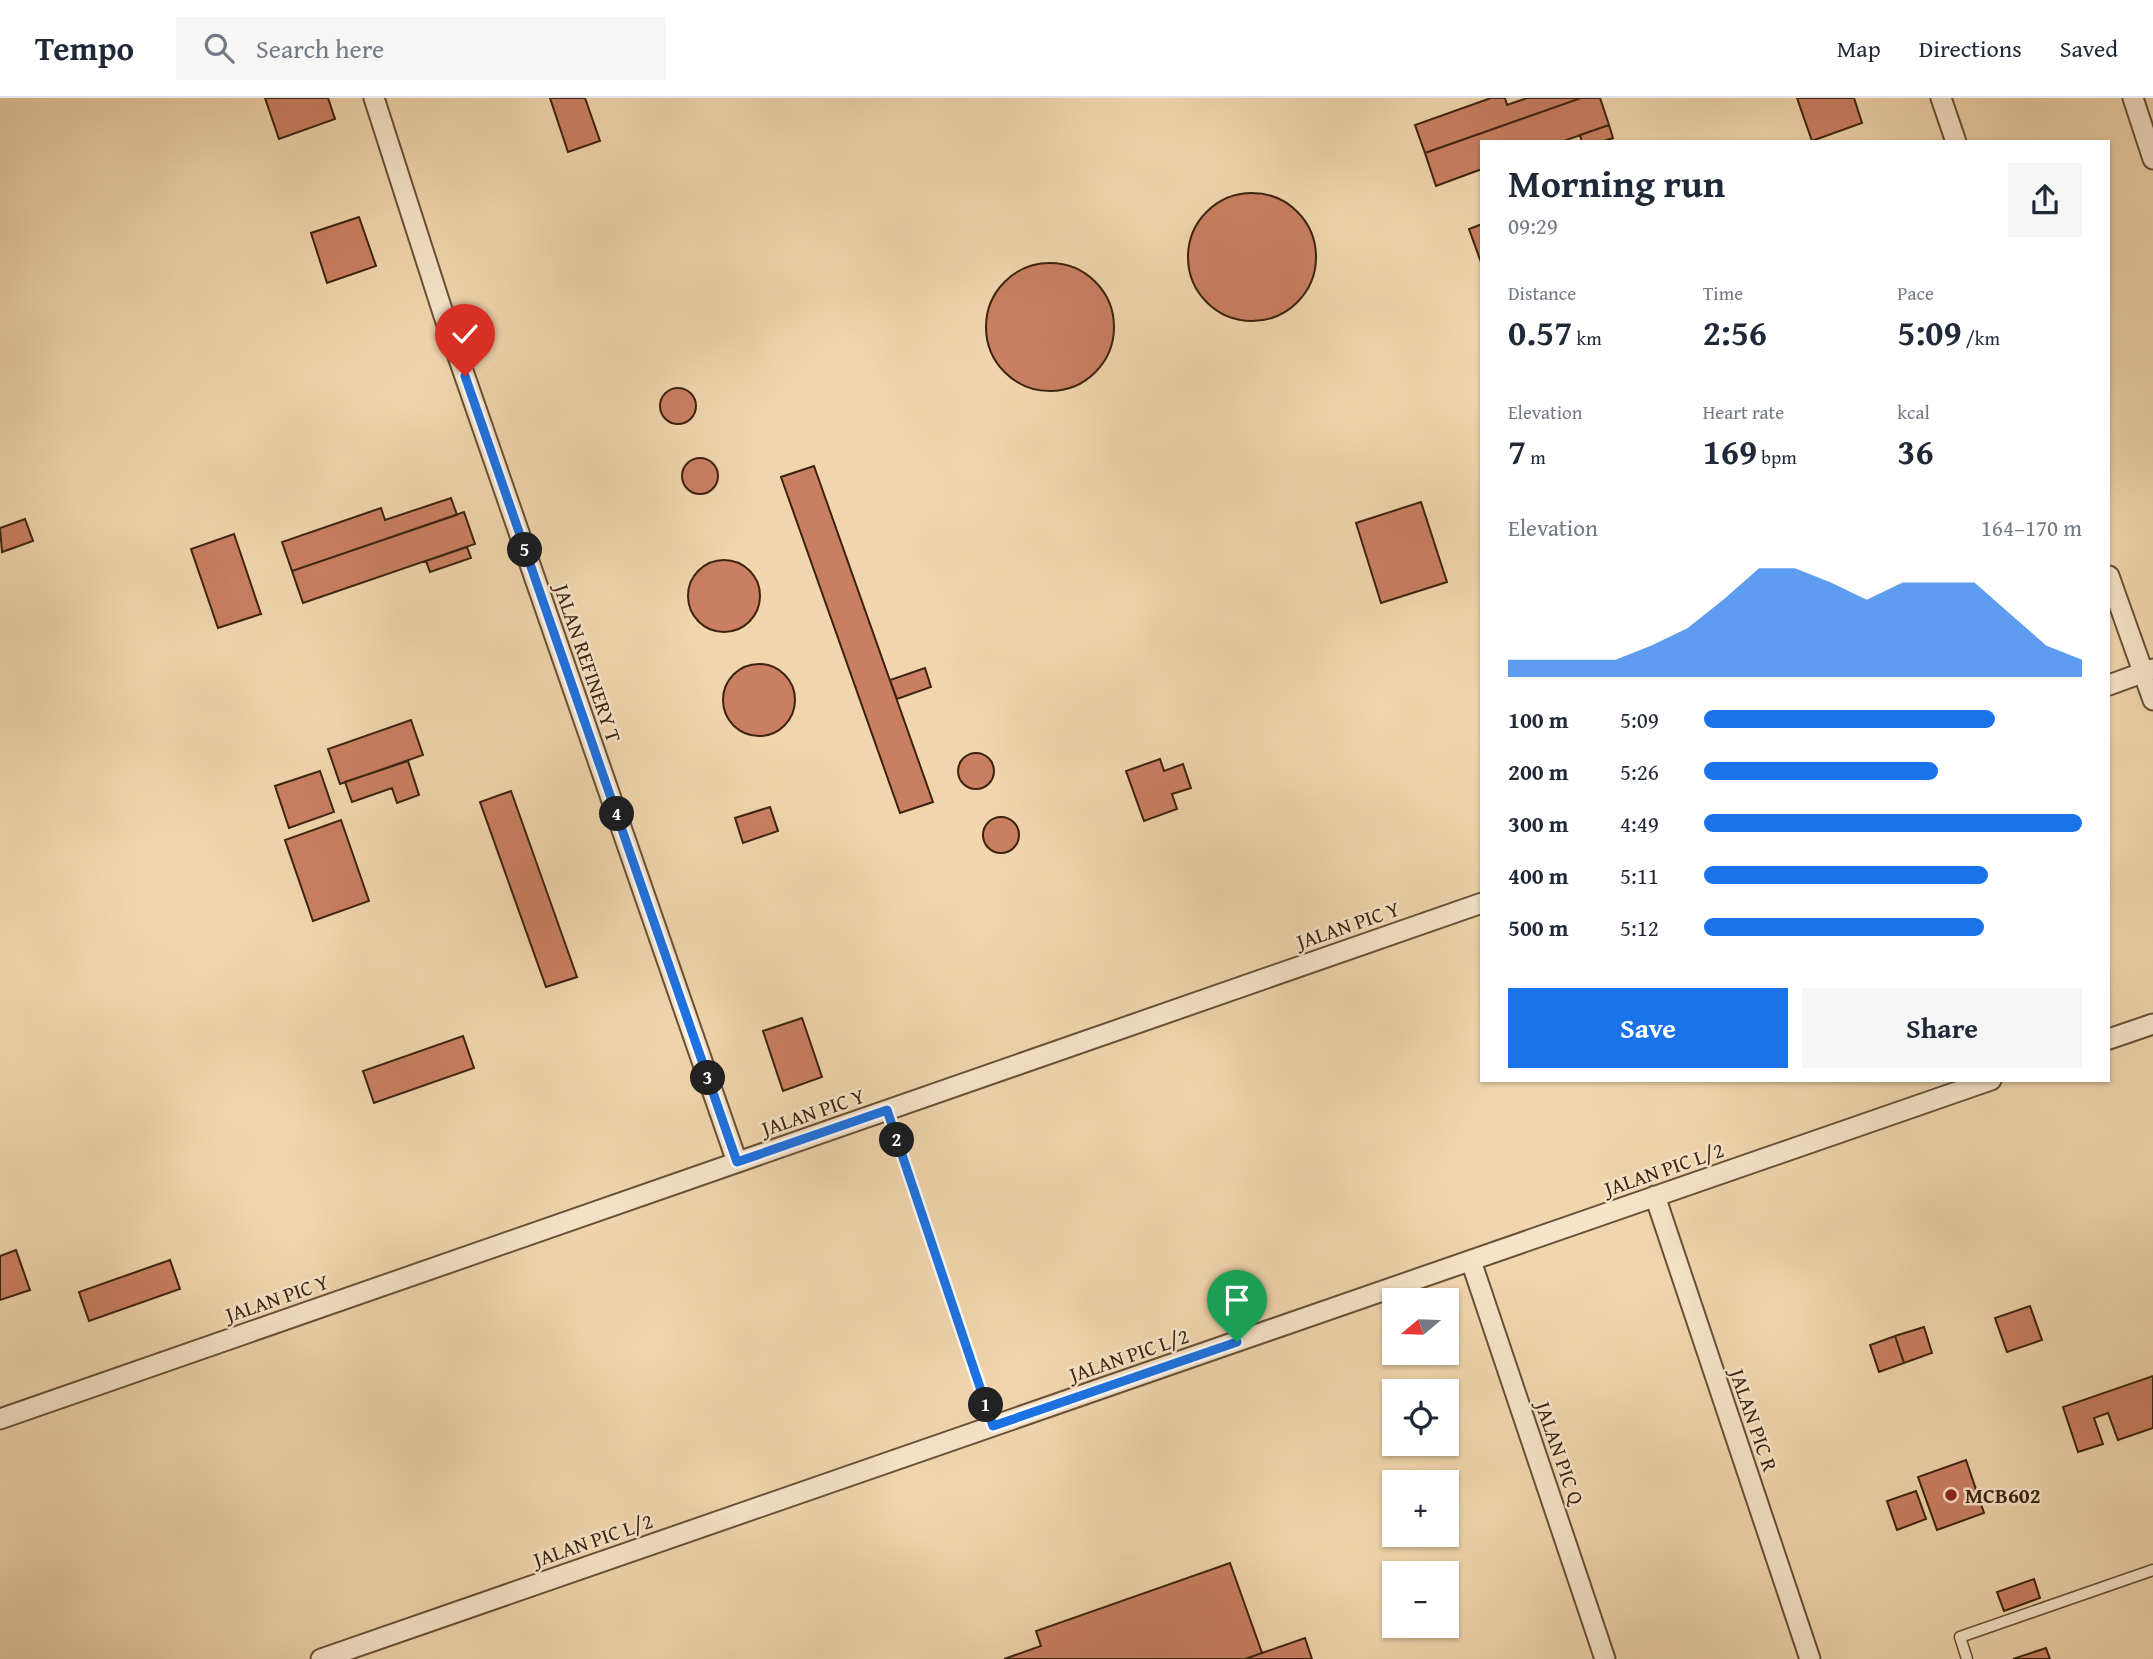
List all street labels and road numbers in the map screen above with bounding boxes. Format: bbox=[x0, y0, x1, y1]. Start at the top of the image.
street label: JALAN REFINERY T bbox=[545, 577, 630, 747]
street label: JALAN PIC Y bbox=[1289, 893, 1404, 958]
street label: JALAN PIC Y bbox=[754, 1080, 869, 1145]
street label: JALAN PIC L/2 bbox=[1597, 1134, 1728, 1205]
street label: JALAN PIC Y bbox=[218, 1266, 333, 1331]
street label: JALAN PIC L/2 bbox=[1062, 1320, 1193, 1391]
street label: JALAN PIC R bbox=[1721, 1362, 1786, 1476]
street label: JALAN PIC Q bbox=[1527, 1394, 1593, 1510]
street label: JALAN PIC L/2 bbox=[526, 1505, 657, 1576]

